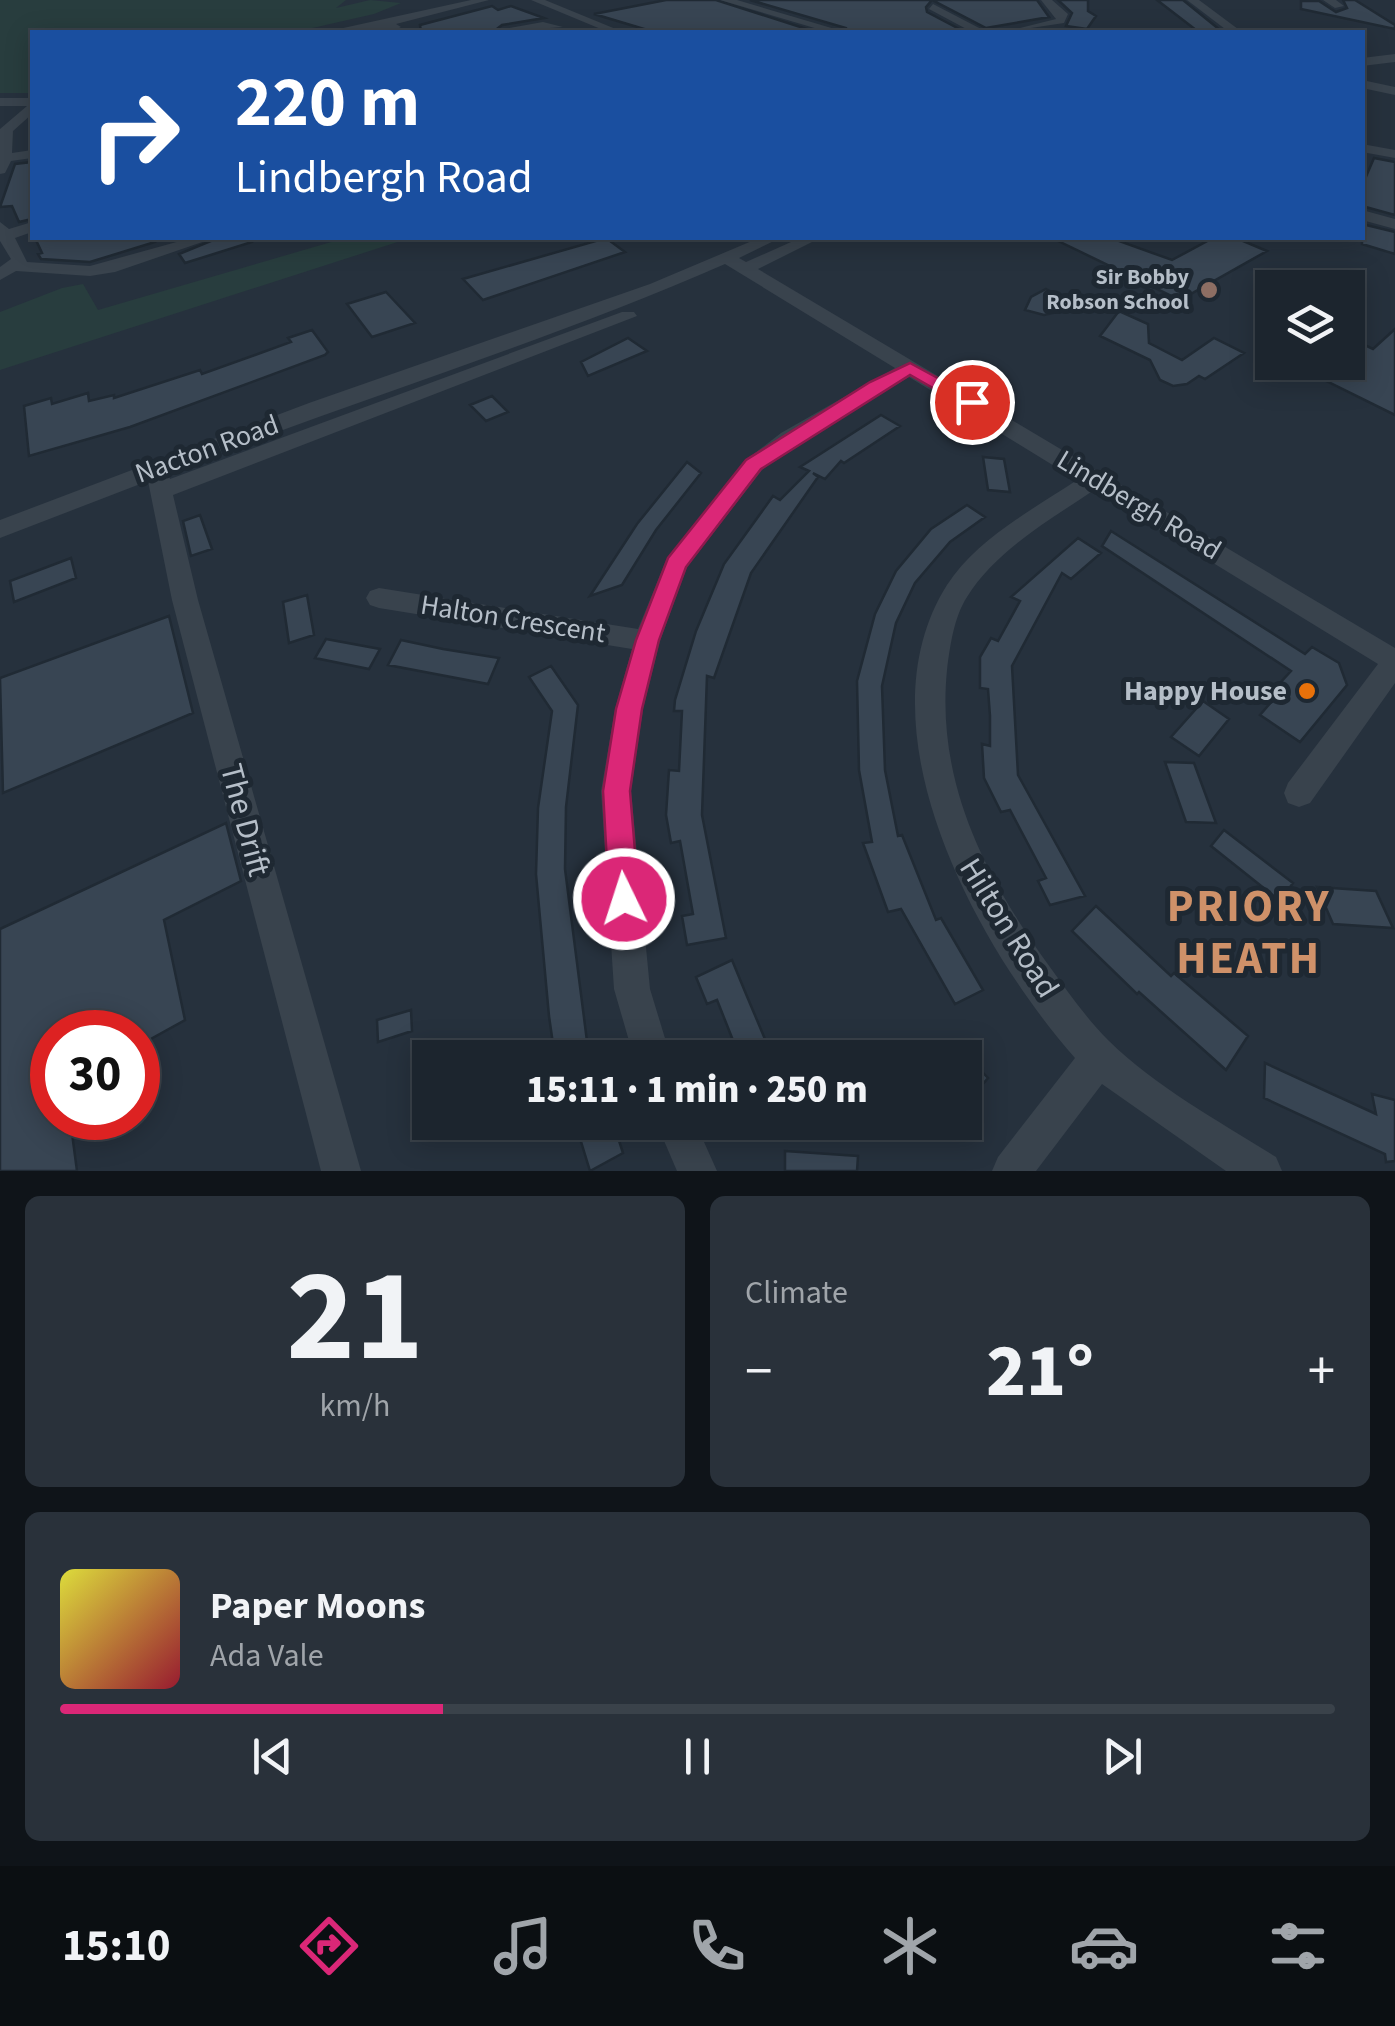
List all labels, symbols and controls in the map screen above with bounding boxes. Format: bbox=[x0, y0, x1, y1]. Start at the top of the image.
text: 220 m bbox=[235, 53, 420, 153]
icon: right bbox=[70, 70, 200, 200]
text: Lindbergh Road bbox=[235, 146, 533, 210]
place label: Sir Bobby Robson School bbox=[1046, 261, 1190, 318]
map controls bbox=[1255, 270, 1365, 380]
button: layers bbox=[1255, 270, 1365, 380]
marker: Sir Bobby Robson School bbox=[1198, 279, 1220, 301]
pin bbox=[930, 360, 1015, 445]
icon: arrive bbox=[945, 375, 1000, 430]
street label: Nacton Road bbox=[130, 405, 284, 493]
street label: Lindbergh Road bbox=[1049, 440, 1229, 570]
street label: Halton Crescent bbox=[418, 585, 609, 653]
place label: Happy House bbox=[1124, 671, 1287, 711]
marker: Happy House bbox=[1296, 680, 1318, 702]
street label: The Drift bbox=[208, 759, 282, 881]
position arrow bbox=[572, 847, 676, 951]
street label: Hilton Road bbox=[948, 849, 1070, 1007]
district label: PRIORY HEATH bbox=[1167, 875, 1331, 991]
speed limit sign: 30 bbox=[30, 1010, 160, 1140]
text: 15:11 · 1 min · 250 m bbox=[526, 1063, 868, 1117]
text: 21 bbox=[286, 1225, 424, 1410]
text: Climate bbox=[745, 1270, 848, 1316]
text: 21° bbox=[986, 1318, 1094, 1425]
text: − bbox=[745, 1333, 772, 1411]
text: + bbox=[1308, 1333, 1335, 1411]
text: km/h bbox=[320, 1383, 390, 1429]
text: Paper Moons bbox=[210, 1579, 425, 1633]
text: Ada Vale bbox=[210, 1633, 324, 1679]
icon: previous bbox=[245, 1729, 300, 1784]
icon: pause bbox=[670, 1729, 725, 1784]
icon: next bbox=[1095, 1729, 1150, 1784]
icon: directions bbox=[294, 1911, 364, 1981]
icon: music bbox=[488, 1911, 558, 1981]
icon: phone bbox=[682, 1911, 752, 1981]
icon: climate bbox=[875, 1911, 945, 1981]
icon: car bbox=[1069, 1911, 1139, 1981]
icon: filters bbox=[1263, 1911, 1333, 1981]
text: 15:10 bbox=[62, 1914, 170, 1978]

